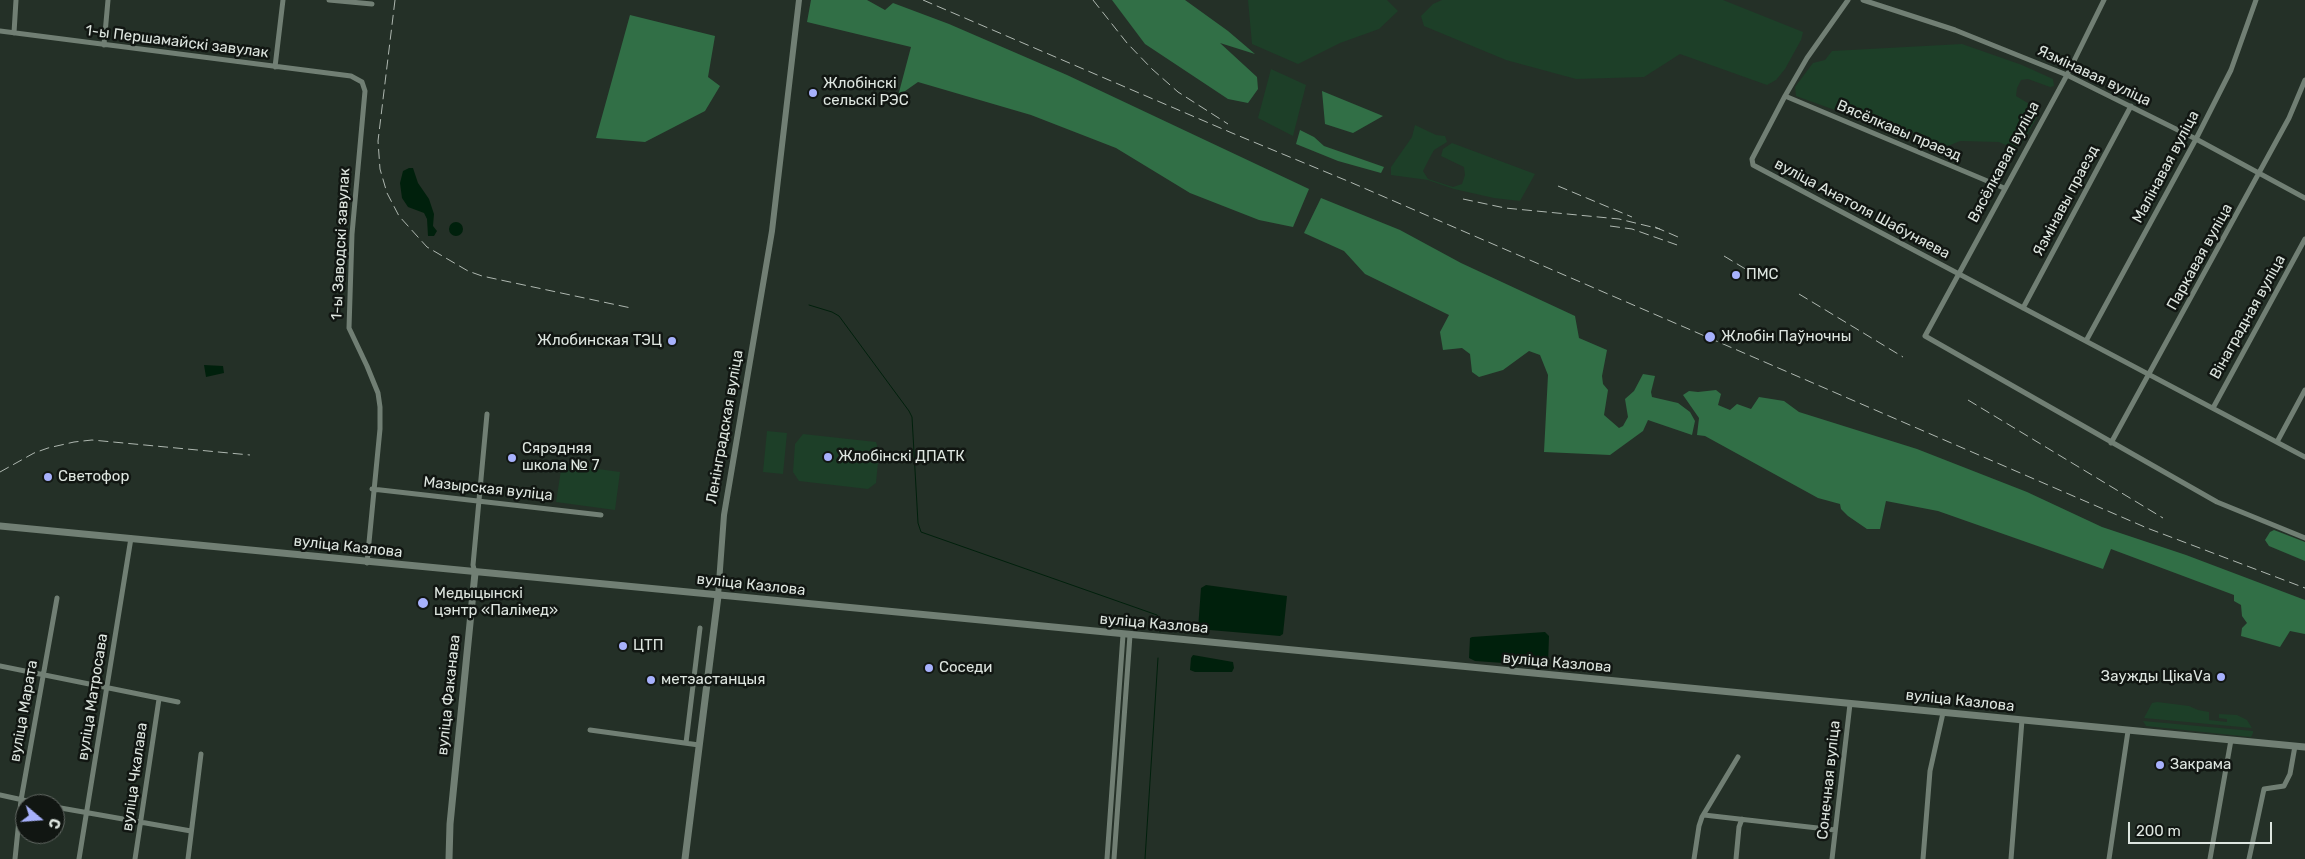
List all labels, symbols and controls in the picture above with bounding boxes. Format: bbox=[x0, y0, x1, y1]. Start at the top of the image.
street label: 1-ы Першамайскі завулак bbox=[84, 22, 270, 62]
street label: Язмінавая вуліца bbox=[2034, 42, 2154, 110]
place label: Жлобінскі сельскі РЭС bbox=[823, 75, 909, 110]
marker: Жлобінскі сельскі РЭС bbox=[807, 87, 819, 99]
street label: Вясёлкавы праезд bbox=[1834, 97, 1964, 165]
street label: Вясёлкавая вуліца bbox=[1964, 98, 2044, 226]
street label: Малінавая вуліца bbox=[2129, 108, 2203, 226]
street label: Язмінавы праезд bbox=[2029, 143, 2103, 259]
street label: вуліца Анатоля Шабуняева bbox=[1771, 155, 1953, 263]
street label: 1-ы Заводскі завулак bbox=[328, 167, 354, 321]
street label: Паркавая вуліца bbox=[2163, 201, 2237, 313]
street label: Вінаградная вуліца bbox=[2206, 252, 2290, 382]
place label: ПМС bbox=[1746, 266, 1779, 284]
marker: ПМС bbox=[1730, 269, 1742, 281]
place label: Жлобін Паўночны bbox=[1721, 328, 1851, 346]
marker: Жлобін Паўночны bbox=[1703, 330, 1717, 344]
place label: Жлобинская ТЭЦ bbox=[537, 332, 662, 350]
marker: Жлобинская ТЭЦ bbox=[666, 335, 678, 347]
street label: Ленінградская вуліца bbox=[703, 349, 747, 505]
place label: Сярэдняя школа № 7 bbox=[522, 440, 599, 475]
place label: Жлобінскі ДПАТК bbox=[838, 448, 965, 466]
marker: Жлобінскі ДПАТК bbox=[822, 451, 834, 463]
marker: Сярэдняя школа № 7 bbox=[506, 452, 518, 464]
place label: Светофор bbox=[58, 468, 129, 486]
marker: Светофор bbox=[42, 471, 54, 483]
street label: Мазырская вуліца bbox=[422, 473, 554, 505]
street label: вуліца Казлова bbox=[293, 532, 403, 562]
street label: вуліца Казлова bbox=[696, 570, 806, 600]
place label: Медыцынскі цэнтр «Палімед» bbox=[434, 585, 558, 620]
marker: Медыцынскі цэнтр «Палімед» bbox=[416, 596, 430, 610]
street label: вуліца Казлова bbox=[1099, 610, 1209, 638]
street label: вуліца Матросава bbox=[74, 632, 112, 762]
street label: вуліца Факанава bbox=[434, 634, 464, 756]
place label: ЦТП bbox=[633, 637, 663, 655]
marker: ЦТП bbox=[617, 640, 629, 652]
street label: вуліца Казлова bbox=[1502, 649, 1612, 677]
street label: вуліца Марата bbox=[6, 659, 42, 763]
place label: Соседи bbox=[939, 659, 992, 677]
marker: Соседи bbox=[923, 662, 935, 674]
place label: Заужды ЦікаVа bbox=[2101, 668, 2211, 686]
place label: метэастанцыя bbox=[661, 671, 765, 689]
marker: Заужды ЦікаVа bbox=[2215, 671, 2227, 683]
marker: метэастанцыя bbox=[645, 674, 657, 686]
street label: вуліца Казлова bbox=[1905, 686, 2015, 716]
street label: Сонечная вуліца bbox=[1814, 720, 1844, 840]
street label: вуліца Чкалава bbox=[118, 722, 152, 832]
place label: Закрама bbox=[2170, 756, 2231, 774]
marker: Закрама bbox=[2154, 759, 2166, 771]
north arrow bbox=[15, 794, 65, 844]
scale bar bbox=[2130, 812, 2274, 844]
text: С bbox=[44, 816, 63, 831]
text: 200 m bbox=[2136, 822, 2181, 840]

